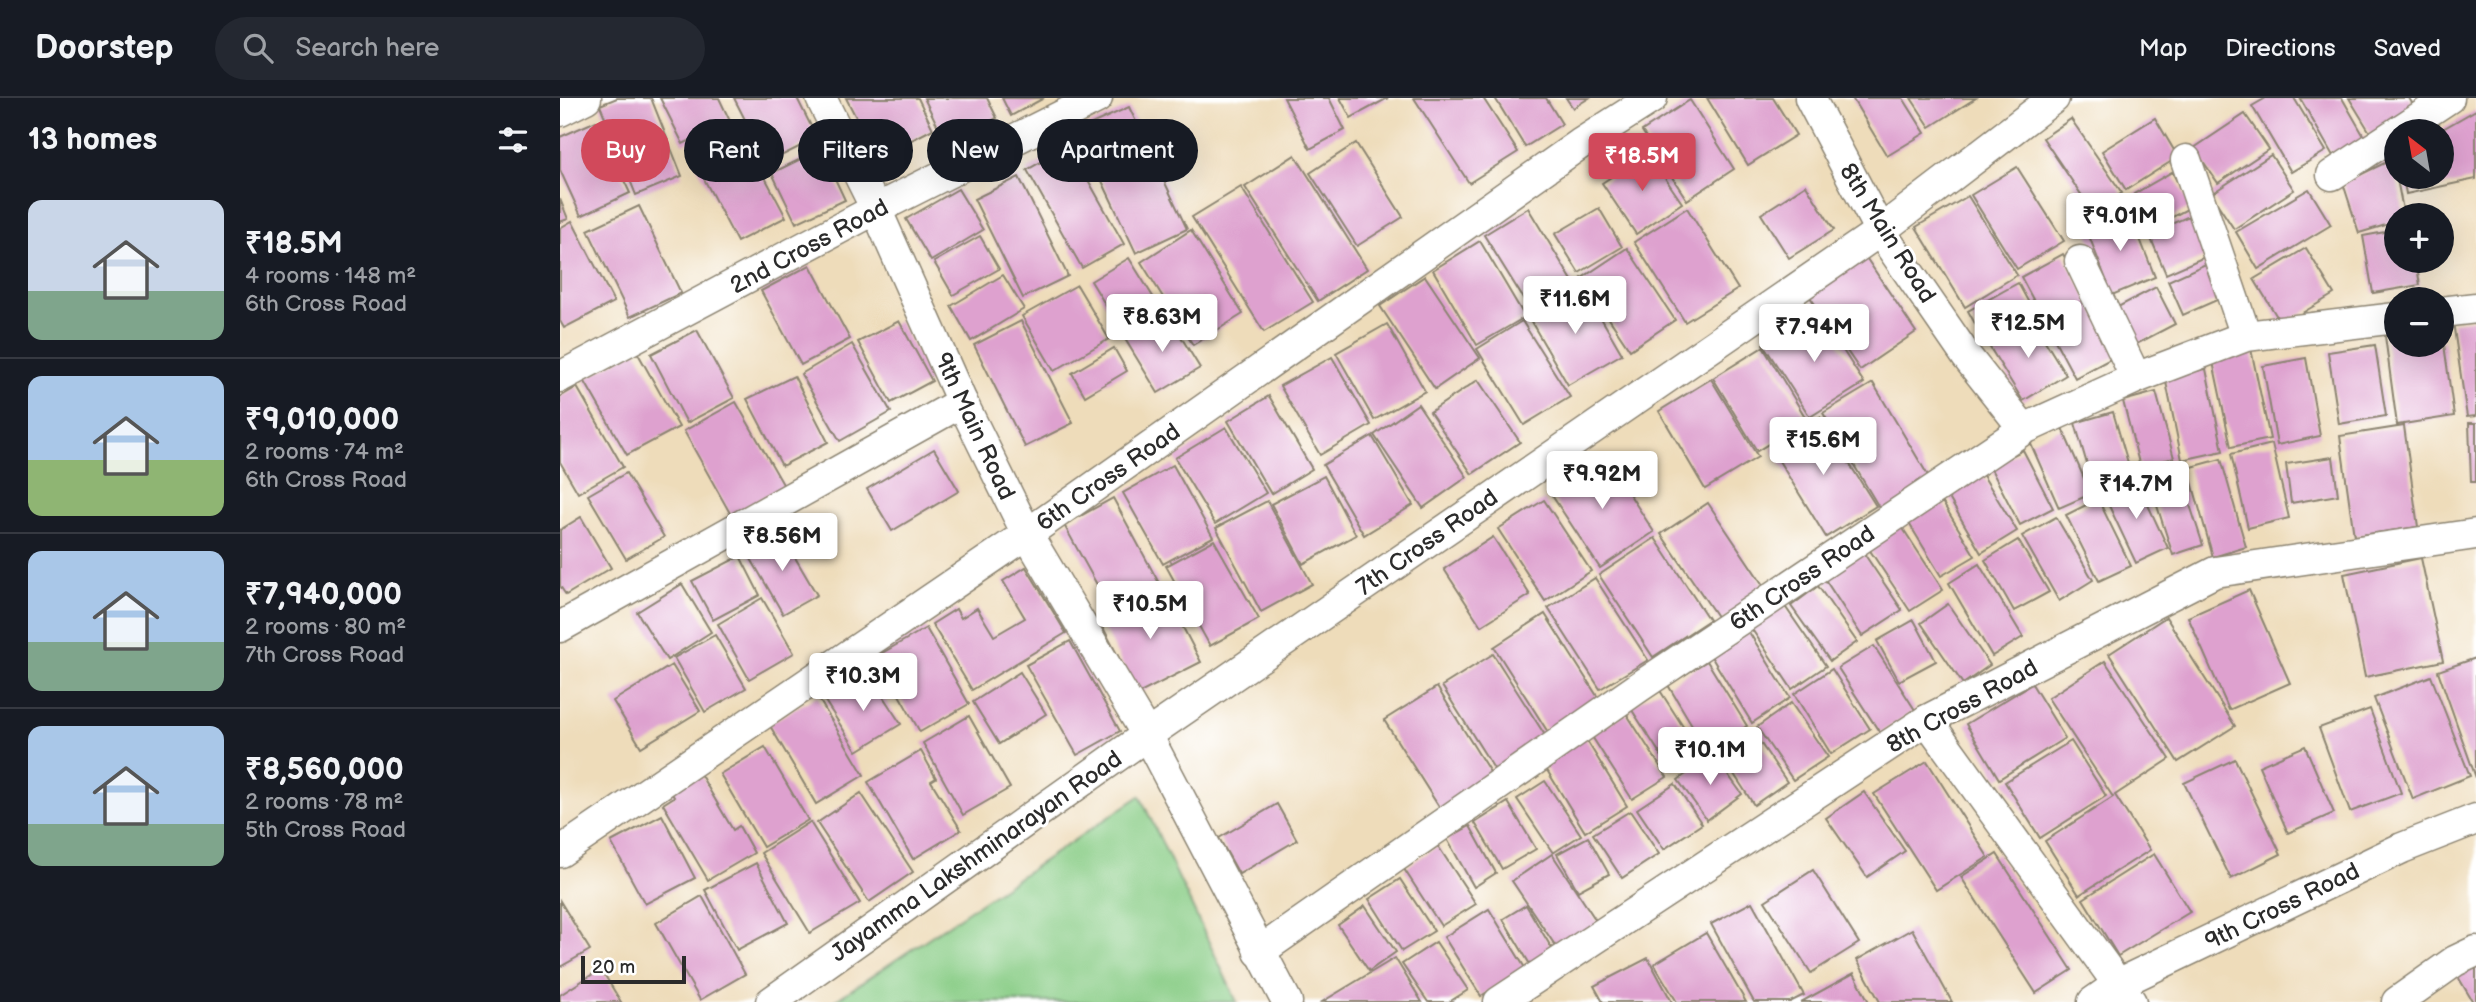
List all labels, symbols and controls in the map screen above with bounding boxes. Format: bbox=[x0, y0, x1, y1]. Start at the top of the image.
search box bbox=[215, 17, 705, 80]
text: Doorstep bbox=[35, 28, 173, 68]
icon: search bbox=[239, 29, 277, 67]
text: Search here bbox=[295, 33, 439, 64]
text: Map bbox=[2139, 34, 2187, 63]
text: Directions bbox=[2225, 34, 2336, 63]
text: Saved bbox=[2374, 34, 2441, 63]
chip: Buy bbox=[581, 119, 670, 182]
chip: Rent bbox=[684, 119, 784, 182]
chip: Filters bbox=[798, 119, 913, 182]
chip: New bbox=[927, 119, 1023, 182]
chip: Apartment bbox=[1037, 119, 1198, 182]
north arrow bbox=[2384, 119, 2454, 189]
map controls bbox=[2384, 119, 2454, 357]
icon: filters bbox=[494, 121, 532, 159]
text: 13 homes bbox=[28, 122, 157, 158]
pin: ₹18.5M bbox=[1585, 134, 1699, 193]
text: ₹18.5M bbox=[1605, 142, 1679, 170]
street label: 8th Main Road bbox=[1833, 158, 1942, 308]
street label: 2nd Cross Road bbox=[725, 193, 893, 300]
pin: ₹9.01M bbox=[2063, 194, 2177, 253]
text: ₹9.01M bbox=[2082, 202, 2158, 230]
button: + bbox=[2384, 203, 2454, 273]
text: ₹18.5M bbox=[245, 226, 343, 262]
icon: home bbox=[84, 228, 168, 312]
text: 4 rooms · 148 m² bbox=[245, 262, 416, 290]
pin: ₹11.6M bbox=[1518, 276, 1632, 336]
text: ₹11.6M bbox=[1539, 285, 1611, 313]
button: − bbox=[2384, 287, 2454, 357]
text: 6th Cross Road bbox=[245, 290, 407, 318]
pin: ₹8.63M bbox=[1105, 294, 1219, 354]
pin: ₹12.5M bbox=[1971, 300, 2085, 360]
text: ₹8.63M bbox=[1122, 303, 1202, 331]
pin: ₹7.94M bbox=[1757, 304, 1871, 364]
text: ₹12.5M bbox=[1991, 309, 2065, 337]
text: ₹7.94M bbox=[1775, 313, 1853, 341]
street label: 9th Main Road bbox=[928, 348, 1021, 504]
text: ₹9,010,000 bbox=[245, 402, 399, 438]
icon: home bbox=[84, 404, 168, 488]
street label: 6th Cross Road bbox=[1031, 417, 1186, 538]
pin: ₹15.6M bbox=[1766, 418, 1880, 477]
text: ₹15.6M bbox=[1786, 426, 1860, 454]
text: 2 rooms · 74 m² bbox=[245, 438, 404, 466]
pin: ₹9.92M bbox=[1545, 452, 1659, 511]
text: ₹9.92M bbox=[1563, 460, 1641, 488]
pin: ₹14.7M bbox=[2079, 462, 2193, 521]
text: 6th Cross Road bbox=[245, 466, 407, 494]
text: ₹14.7M bbox=[2099, 470, 2173, 498]
street label: 7th Cross Road bbox=[1351, 483, 1504, 602]
pin: ₹8.56M bbox=[725, 514, 839, 573]
street label: 6th Cross Road bbox=[1724, 519, 1880, 638]
text: ₹8.56M bbox=[742, 522, 822, 550]
text: ₹7,940,000 bbox=[245, 577, 402, 613]
icon: home bbox=[84, 579, 168, 663]
pin: ₹10.5M bbox=[1093, 582, 1207, 641]
text: ₹10.5M bbox=[1112, 590, 1188, 618]
text: 2 rooms · 80 m² bbox=[245, 613, 406, 641]
text: 7th Cross Road bbox=[245, 641, 404, 669]
street label: 8th Cross Road bbox=[1882, 653, 2043, 760]
pin: ₹10.3M bbox=[806, 654, 920, 713]
text: ₹10.3M bbox=[825, 662, 901, 690]
pin: ₹10.1M bbox=[1653, 728, 1767, 787]
text: ₹10.1M bbox=[1674, 736, 1746, 764]
street label: Jayamma Lakshminarayan Road bbox=[825, 744, 1128, 968]
text: ₹8,560,000 bbox=[245, 752, 404, 788]
icon: home bbox=[84, 754, 168, 838]
text: 2 rooms · 78 m² bbox=[245, 788, 403, 816]
text: 5th Cross Road bbox=[245, 816, 406, 844]
street label: 9th Cross Road bbox=[2200, 857, 2364, 956]
scale bar bbox=[581, 953, 686, 985]
text: 20 m bbox=[592, 956, 635, 979]

